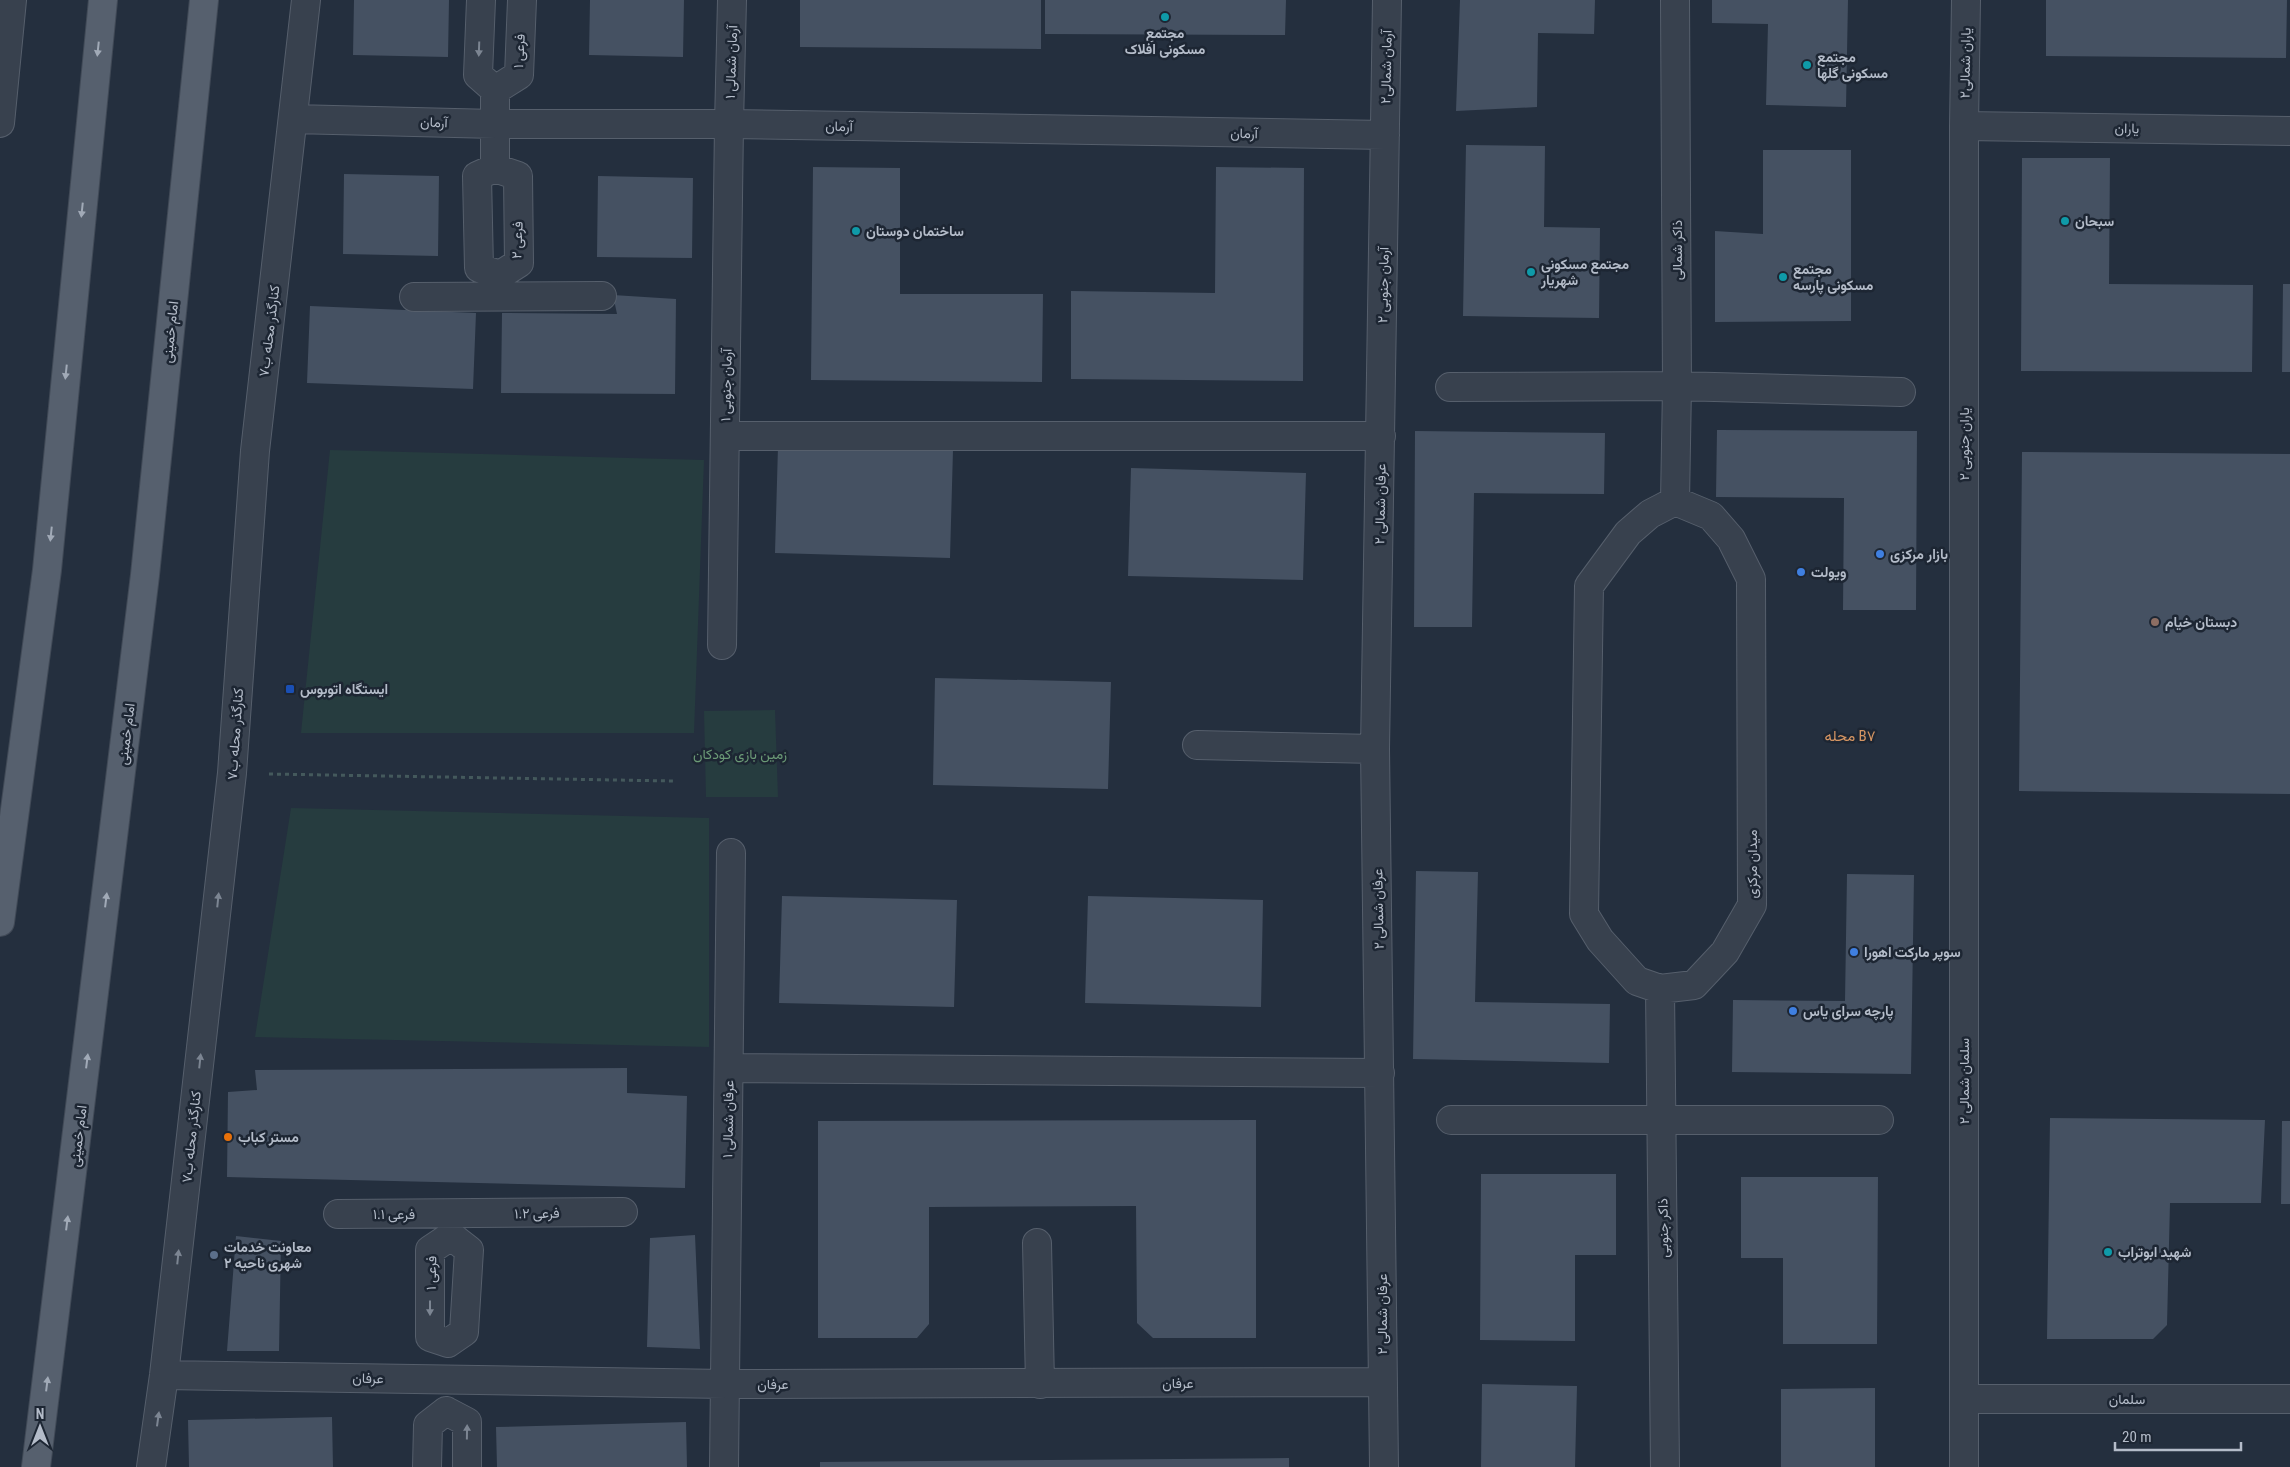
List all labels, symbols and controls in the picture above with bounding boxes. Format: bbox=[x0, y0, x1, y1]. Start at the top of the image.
marker: مجتمع مسکونی افلاک bbox=[1159, 11, 1171, 23]
street label: آرمان شمالی ۱ bbox=[722, 23, 741, 99]
place label: مجتمع مسکونی افلاک bbox=[1125, 25, 1206, 58]
street label: یاران شمالی۲ bbox=[1956, 27, 1975, 99]
street label: آرمان شمالی۲ bbox=[1377, 28, 1396, 104]
street label: فرعی ۱ bbox=[510, 33, 529, 69]
one-way arrow bbox=[94, 41, 102, 57]
one-way arrow bbox=[475, 41, 483, 57]
place label: مجتمع مسکونی گلها bbox=[1817, 49, 1888, 82]
marker: مجتمع مسکونی گلها bbox=[1801, 59, 1813, 71]
street label: آرمان bbox=[420, 114, 450, 132]
street label: آرمان bbox=[825, 118, 855, 135]
street label: یاران bbox=[2115, 120, 2139, 137]
street label: آرمان bbox=[1230, 125, 1260, 142]
one-way arrow bbox=[78, 203, 86, 219]
place label: سبحان bbox=[2075, 213, 2114, 230]
marker: سبحان bbox=[2059, 215, 2071, 227]
street label: ذاکر شمالی bbox=[1669, 219, 1686, 280]
street label: فرعی ۲ bbox=[508, 221, 527, 259]
place label: ساختمان دوستان bbox=[866, 223, 964, 240]
marker: ساختمان دوستان bbox=[850, 225, 862, 237]
street label: آرمان جنوبی ۲ bbox=[1374, 245, 1393, 323]
place label: مجتمع مسکونی شهریار bbox=[1540, 256, 1630, 289]
place label: مجتمع مسکونی پارسه bbox=[1793, 261, 1874, 295]
marker: مجتمع مسکونی شهریار bbox=[1525, 266, 1537, 278]
marker: مجتمع مسکونی پارسه bbox=[1777, 271, 1789, 283]
street label: کنارگذر محله ب۷ bbox=[255, 284, 284, 378]
street label: امام خمینی bbox=[159, 300, 182, 364]
street label: آرمان جنوبی ۱ bbox=[717, 347, 736, 422]
one-way arrow bbox=[62, 364, 70, 380]
street label: یاران جنوبی ۲ bbox=[1956, 407, 1973, 481]
street label: عرفان شمالی ۲ bbox=[1371, 463, 1390, 545]
one-way arrow bbox=[46, 526, 54, 542]
place label: بازار مرکزی bbox=[1890, 546, 1948, 563]
marker: بازار مرکزی bbox=[1874, 548, 1886, 560]
place label: ویولت bbox=[1811, 564, 1846, 581]
marker: ویولت bbox=[1795, 566, 1807, 578]
place label: دبستان خیام bbox=[2165, 614, 2237, 631]
marker: دبستان خیام bbox=[2149, 616, 2161, 628]
place label: ایستگاه اتوبوس bbox=[300, 681, 388, 698]
marker: ایستگاه اتوبوس bbox=[284, 683, 296, 695]
street label: کنارگذر محله ب۷ bbox=[224, 687, 247, 781]
street label: امام خمینی bbox=[114, 702, 139, 766]
district label: محله B۷ bbox=[1824, 727, 1876, 745]
park label: زمین بازی کودکان bbox=[693, 746, 787, 763]
street label: میدان مرکزی bbox=[1744, 830, 1761, 899]
street label: عرفان شمالی ۲ bbox=[1369, 868, 1388, 950]
one-way arrow bbox=[214, 891, 222, 907]
one-way arrow bbox=[102, 892, 110, 908]
place label: سوپر مارکت اهورا bbox=[1864, 944, 1961, 962]
marker: سوپر مارکت اهورا bbox=[1848, 946, 1860, 958]
place label: پارچه سرای یاس bbox=[1803, 1003, 1893, 1021]
marker: پارچه سرای یاس bbox=[1787, 1005, 1799, 1017]
street label: سلمان شمالی ۲ bbox=[1956, 1038, 1973, 1124]
one-way arrow bbox=[83, 1053, 91, 1069]
one-way arrow bbox=[196, 1053, 204, 1069]
street label: عرفان شمالی ۱ bbox=[719, 1080, 738, 1158]
street label: کنارگذر محله ب۷ bbox=[178, 1090, 205, 1184]
street label: امام خمینی bbox=[66, 1104, 91, 1168]
place label: مستر کباب bbox=[238, 1129, 299, 1146]
marker: مستر کباب bbox=[222, 1131, 234, 1143]
street label: ذاکر جنوبی bbox=[1654, 1198, 1673, 1258]
street label: فرعی ۱.۲ bbox=[514, 1205, 560, 1222]
street label: فرعی ۱.۱ bbox=[373, 1206, 415, 1223]
one-way arrow bbox=[63, 1214, 71, 1230]
place label: معاونت خدمات شهری ناحیه ۲ bbox=[224, 1239, 312, 1272]
place label: شهید ابوتراب bbox=[2118, 1244, 2191, 1261]
marker: شهید ابوتراب bbox=[2102, 1246, 2114, 1258]
one-way arrow bbox=[174, 1249, 182, 1265]
marker: معاونت خدمات شهری ناحیه ۲ bbox=[208, 1249, 220, 1261]
street label: فرعی ۱ bbox=[423, 1256, 440, 1290]
street label: عرفان شمالی ۲ bbox=[1374, 1274, 1391, 1354]
one-way arrow bbox=[426, 1300, 434, 1316]
street label: عرفان bbox=[352, 1370, 384, 1387]
street label: عرفان bbox=[1162, 1375, 1194, 1392]
one-way arrow bbox=[43, 1376, 51, 1392]
street label: عرفان bbox=[757, 1376, 789, 1393]
street label: سلمان bbox=[2109, 1391, 2145, 1408]
north arrow bbox=[15, 1402, 65, 1452]
text: N bbox=[36, 1406, 44, 1422]
one-way arrow bbox=[154, 1410, 162, 1426]
scale bar bbox=[2115, 1420, 2241, 1452]
one-way arrow bbox=[463, 1424, 471, 1440]
text: 20 m bbox=[2122, 1428, 2152, 1446]

